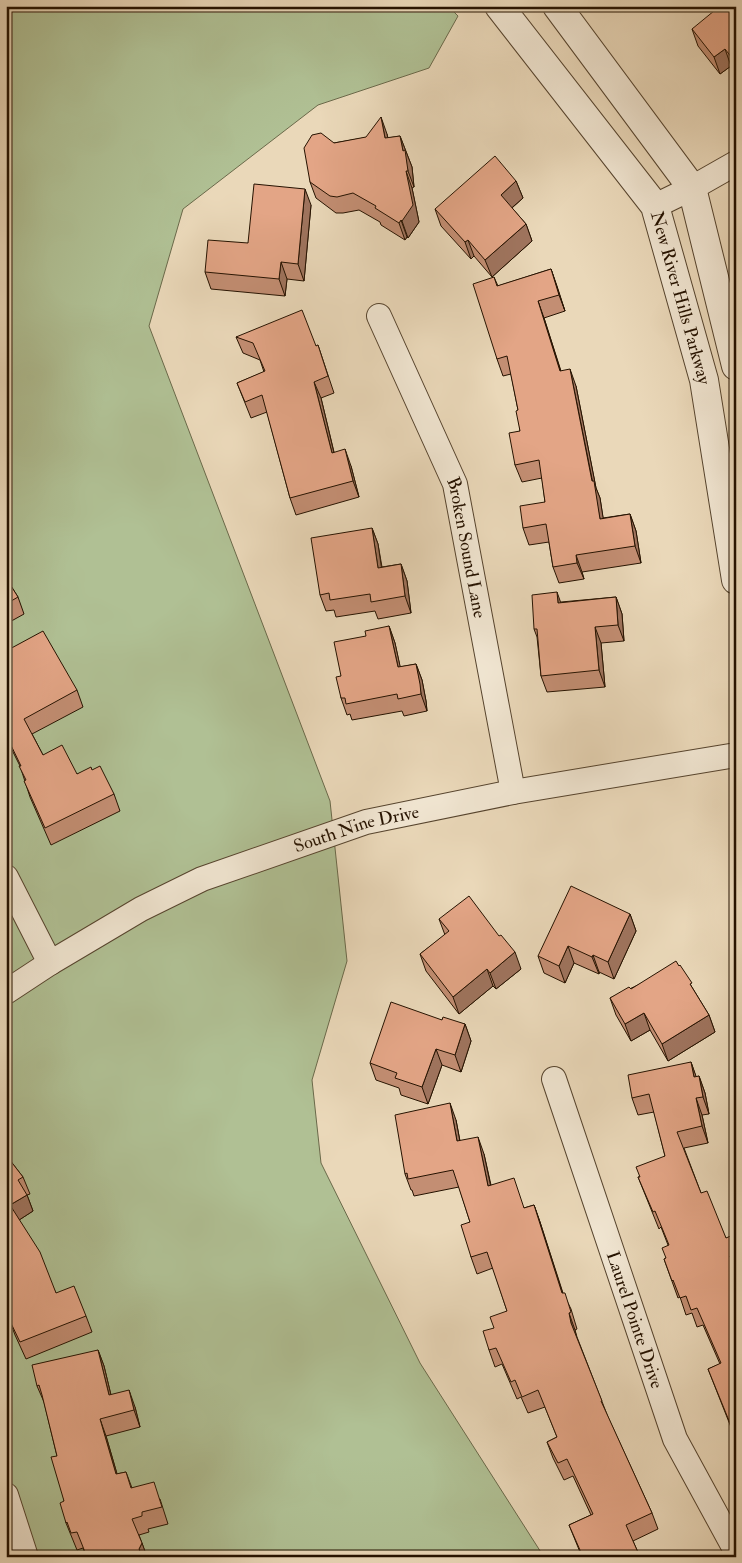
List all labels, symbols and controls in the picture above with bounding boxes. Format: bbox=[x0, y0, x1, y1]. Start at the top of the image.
street label: New River Hills Parkway bbox=[645, 209, 716, 387]
street label: Broken Sound Lane bbox=[441, 473, 491, 620]
street label: South Nine Drive bbox=[291, 800, 422, 858]
street label: Laurel Pointe Drive bbox=[601, 1248, 668, 1392]

